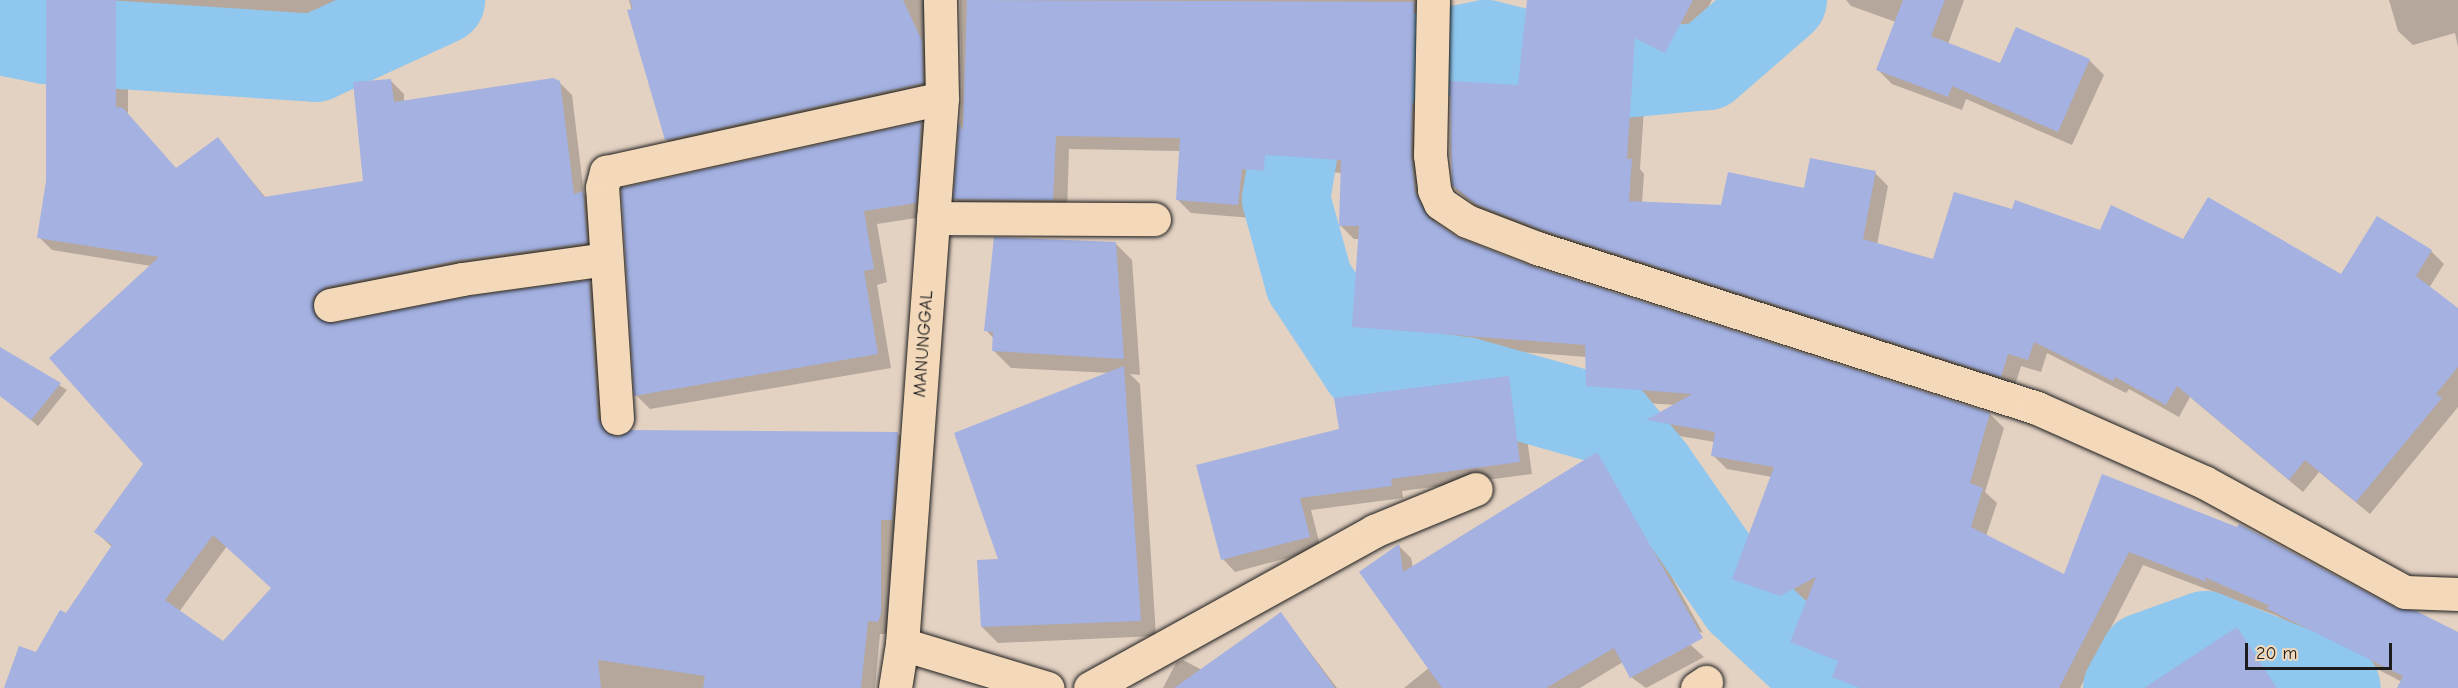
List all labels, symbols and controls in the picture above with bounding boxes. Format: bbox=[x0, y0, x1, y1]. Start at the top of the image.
street label: MANUNGGAL bbox=[909, 290, 939, 398]
scale bar bbox=[2248, 631, 2395, 669]
text: 20 m bbox=[2256, 643, 2297, 664]

